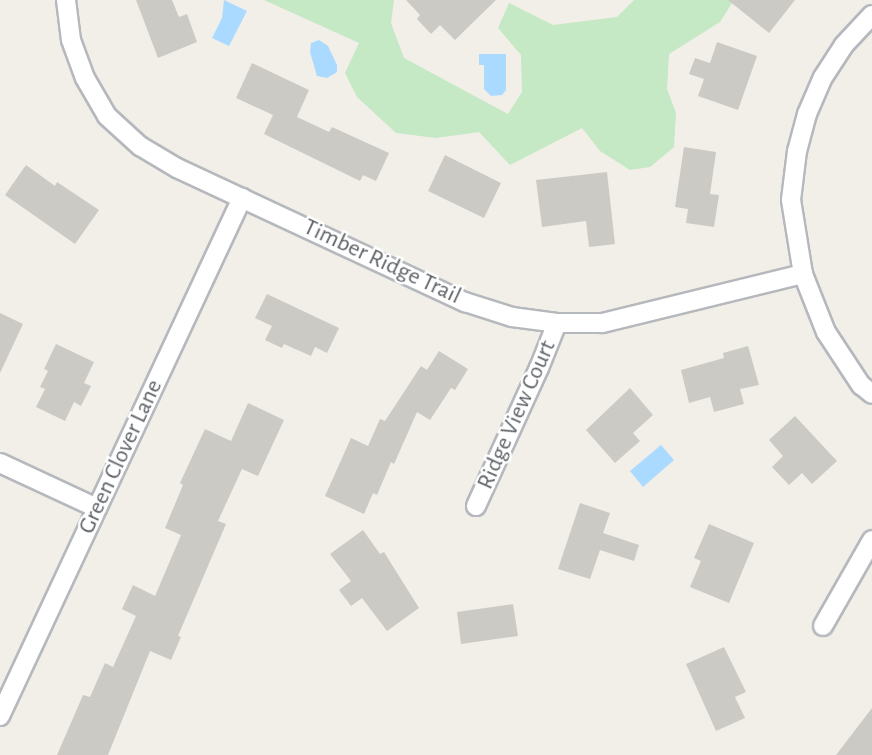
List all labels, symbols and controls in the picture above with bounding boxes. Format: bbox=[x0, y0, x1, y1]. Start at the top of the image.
street label: Timber Ridge Trail bbox=[299, 213, 465, 311]
street label: Ridge View Court bbox=[471, 336, 563, 494]
street label: Green Clover Lane bbox=[73, 375, 169, 539]

